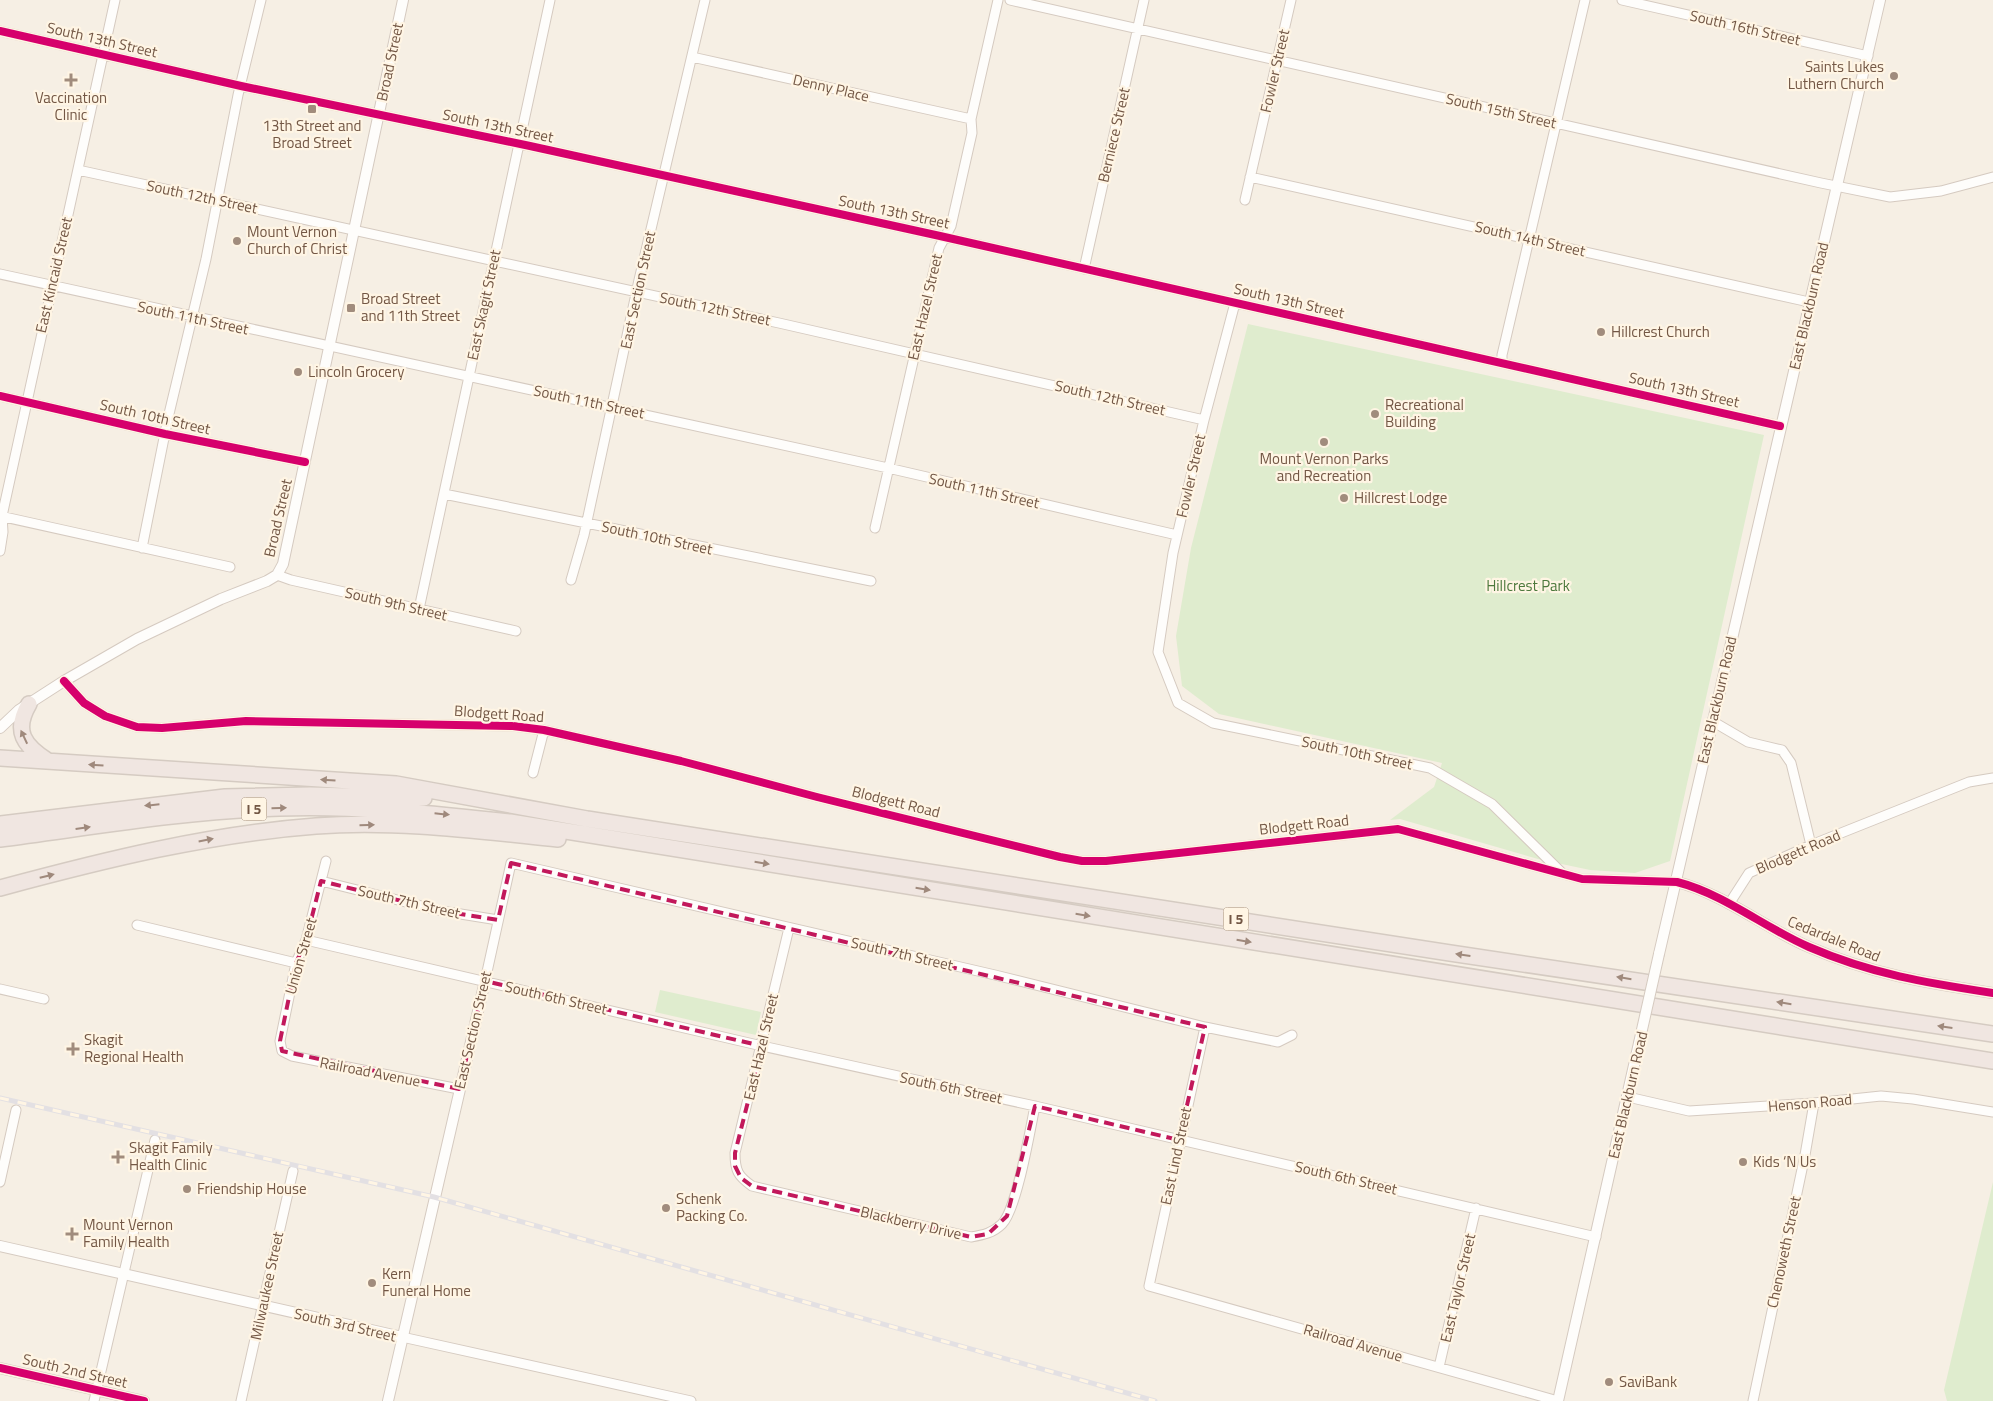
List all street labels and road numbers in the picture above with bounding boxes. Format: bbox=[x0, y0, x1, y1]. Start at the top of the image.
street label: South 16th Street bbox=[1688, 4, 1803, 52]
street label: South 13th Street bbox=[45, 16, 160, 64]
street label: Broad Street bbox=[370, 20, 409, 103]
street label: Fowler Street bbox=[1254, 26, 1295, 115]
street label: Denny Place bbox=[791, 68, 872, 107]
street label: Berniece Street bbox=[1091, 84, 1136, 185]
street label: South 15th Street bbox=[1444, 87, 1559, 135]
street label: South 13th Street bbox=[441, 103, 556, 149]
street label: South 12th Street bbox=[145, 174, 260, 220]
street label: South 13th Street bbox=[837, 189, 952, 235]
street label: East Kincaid Street bbox=[29, 214, 78, 335]
street label: South 14th Street bbox=[1473, 215, 1588, 263]
street label: East Section Street bbox=[614, 228, 661, 351]
street label: East Blackburn Road bbox=[1783, 240, 1834, 372]
street label: East Skagit Street bbox=[461, 247, 507, 362]
street label: East Hazel Street bbox=[901, 251, 948, 362]
street label: South 13th Street bbox=[1232, 277, 1347, 325]
street label: South 12th Street bbox=[658, 286, 773, 332]
street label: South 11th Street bbox=[136, 295, 251, 341]
street label: South 13th Street bbox=[1627, 366, 1742, 414]
street label: South 12th Street bbox=[1053, 374, 1168, 422]
street label: South 11th Street bbox=[532, 379, 647, 425]
street label: South 10th Street bbox=[98, 393, 213, 441]
street label: Fowler Street bbox=[1170, 431, 1211, 520]
street label: South 11th Street bbox=[927, 467, 1042, 515]
street label: Broad Street bbox=[257, 476, 298, 559]
street label: South 10th Street bbox=[600, 515, 715, 561]
street label: South 9th Street bbox=[343, 581, 450, 627]
street label: East Blackburn Road bbox=[1691, 634, 1742, 766]
street label: Blodgett Road bbox=[453, 699, 545, 728]
street label: South 10th Street bbox=[1300, 730, 1415, 776]
street label: Blodgett Road bbox=[850, 779, 943, 824]
road number: I 5 bbox=[242, 798, 266, 821]
street label: Blodgett Road bbox=[1258, 808, 1350, 841]
street label: Blodgett Road bbox=[1752, 823, 1844, 880]
street label: South 7th Street bbox=[356, 879, 463, 925]
road number: I 5 bbox=[1224, 908, 1248, 931]
street label: Cedardale Road bbox=[1784, 909, 1884, 968]
street label: Union Street bbox=[279, 914, 323, 997]
street label: South 7th Street bbox=[849, 931, 956, 977]
street label: East Section Street bbox=[448, 968, 497, 1091]
street label: South 6th Street bbox=[503, 975, 610, 1021]
street label: East Hazel Street bbox=[737, 991, 784, 1102]
street label: East Blackburn Road bbox=[1602, 1029, 1653, 1161]
street label: Railroad Avenue bbox=[318, 1050, 422, 1093]
street label: South 6th Street bbox=[898, 1065, 1005, 1110]
street label: Henson Road bbox=[1767, 1087, 1853, 1118]
street label: East Lind Street bbox=[1154, 1104, 1197, 1207]
street label: South 6th Street bbox=[1293, 1155, 1400, 1201]
street label: Chenoweth Street bbox=[1760, 1193, 1807, 1310]
street label: Blackberry Drive bbox=[858, 1200, 964, 1245]
street label: Milwaukee Street bbox=[244, 1229, 289, 1342]
street label: East Taylor Street bbox=[1434, 1230, 1481, 1345]
street label: South 3rd Street bbox=[292, 1302, 399, 1348]
street label: Railroad Avenue bbox=[1301, 1317, 1405, 1368]
street label: South 2nd Street bbox=[20, 1347, 131, 1394]

